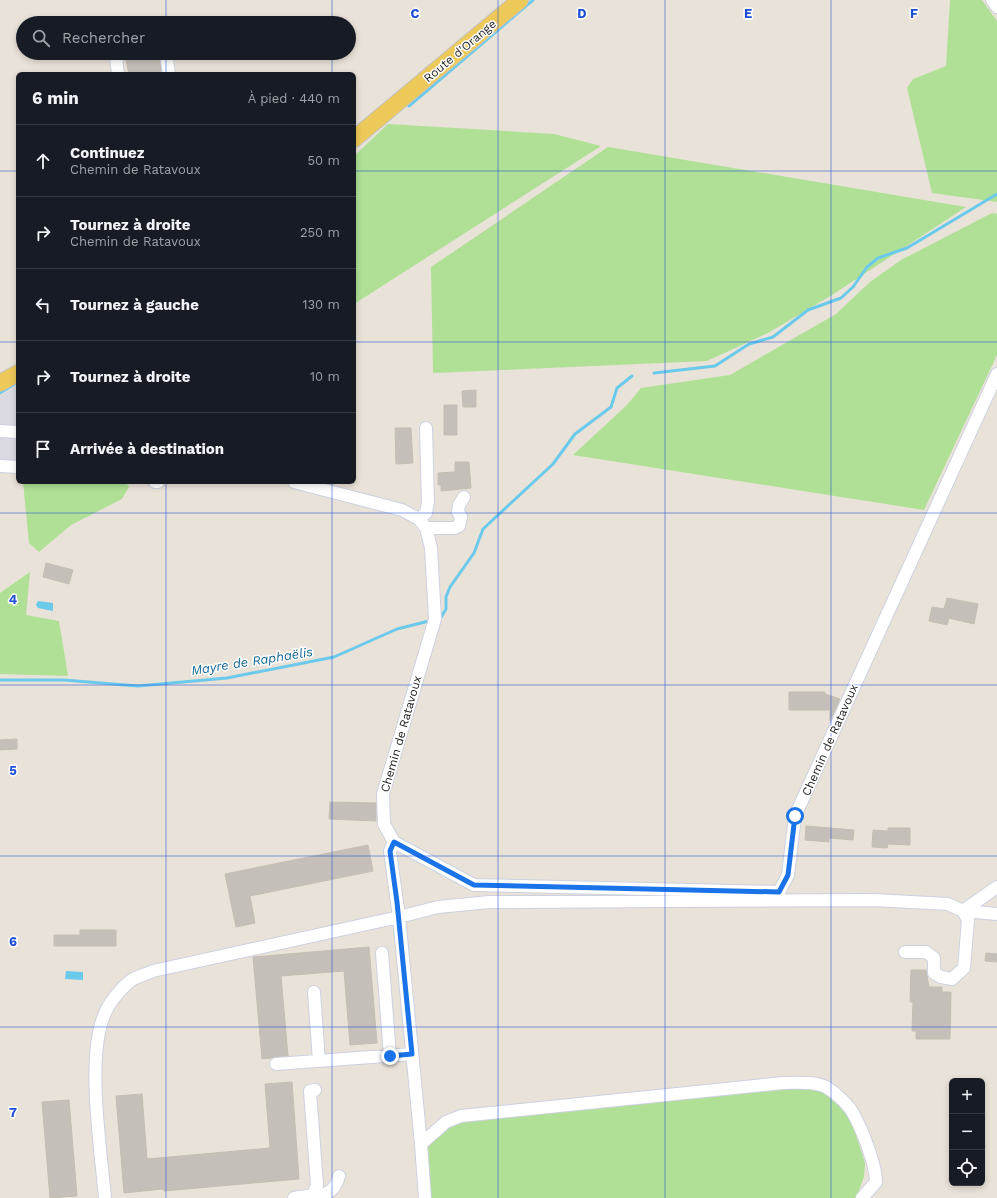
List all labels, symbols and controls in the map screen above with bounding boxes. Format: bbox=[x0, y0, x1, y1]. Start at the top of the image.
text: C bbox=[411, 6, 420, 21]
text: D bbox=[577, 6, 587, 21]
text: E bbox=[744, 6, 752, 21]
text: F bbox=[910, 6, 918, 21]
search box bbox=[16, 16, 356, 60]
street label: Route d'Orange bbox=[421, 17, 499, 85]
icon: search bbox=[30, 27, 52, 49]
text: Rechercher bbox=[62, 29, 145, 47]
text: 6 min bbox=[32, 88, 79, 108]
text: À pied · 440 m bbox=[248, 91, 340, 106]
text: Continuez bbox=[70, 144, 144, 162]
icon: ahead bbox=[32, 150, 54, 172]
text: 50 m bbox=[308, 153, 340, 168]
text: Chemin de Ratavoux bbox=[70, 162, 201, 177]
text: Tournez à droite bbox=[70, 216, 190, 234]
icon: right bbox=[32, 222, 54, 244]
text: 250 m bbox=[300, 225, 340, 240]
text: Chemin de Ratavoux bbox=[70, 234, 201, 249]
icon: left bbox=[32, 294, 54, 316]
text: Tournez à gauche bbox=[70, 296, 199, 314]
text: 130 m bbox=[302, 297, 340, 312]
icon: right bbox=[32, 366, 54, 388]
text: Tournez à droite bbox=[70, 368, 190, 386]
text: 10 m bbox=[310, 369, 340, 384]
icon: arrive bbox=[32, 438, 54, 460]
text: Arrivée à destination bbox=[70, 440, 224, 458]
text: 4 bbox=[9, 592, 18, 607]
water label: Mayre de Raphaëlis bbox=[190, 644, 314, 678]
street label: Chemin de Ratavoux bbox=[378, 674, 424, 794]
street label: Chemin de Ratavoux bbox=[799, 682, 861, 798]
text: 5 bbox=[9, 763, 17, 778]
route start bbox=[786, 807, 804, 825]
text: 6 bbox=[9, 934, 17, 949]
route end bbox=[381, 1047, 399, 1065]
map controls bbox=[949, 1078, 985, 1186]
button: + bbox=[949, 1078, 985, 1114]
text: 7 bbox=[9, 1105, 17, 1120]
button: − bbox=[949, 1114, 985, 1150]
button: locate bbox=[949, 1150, 985, 1186]

